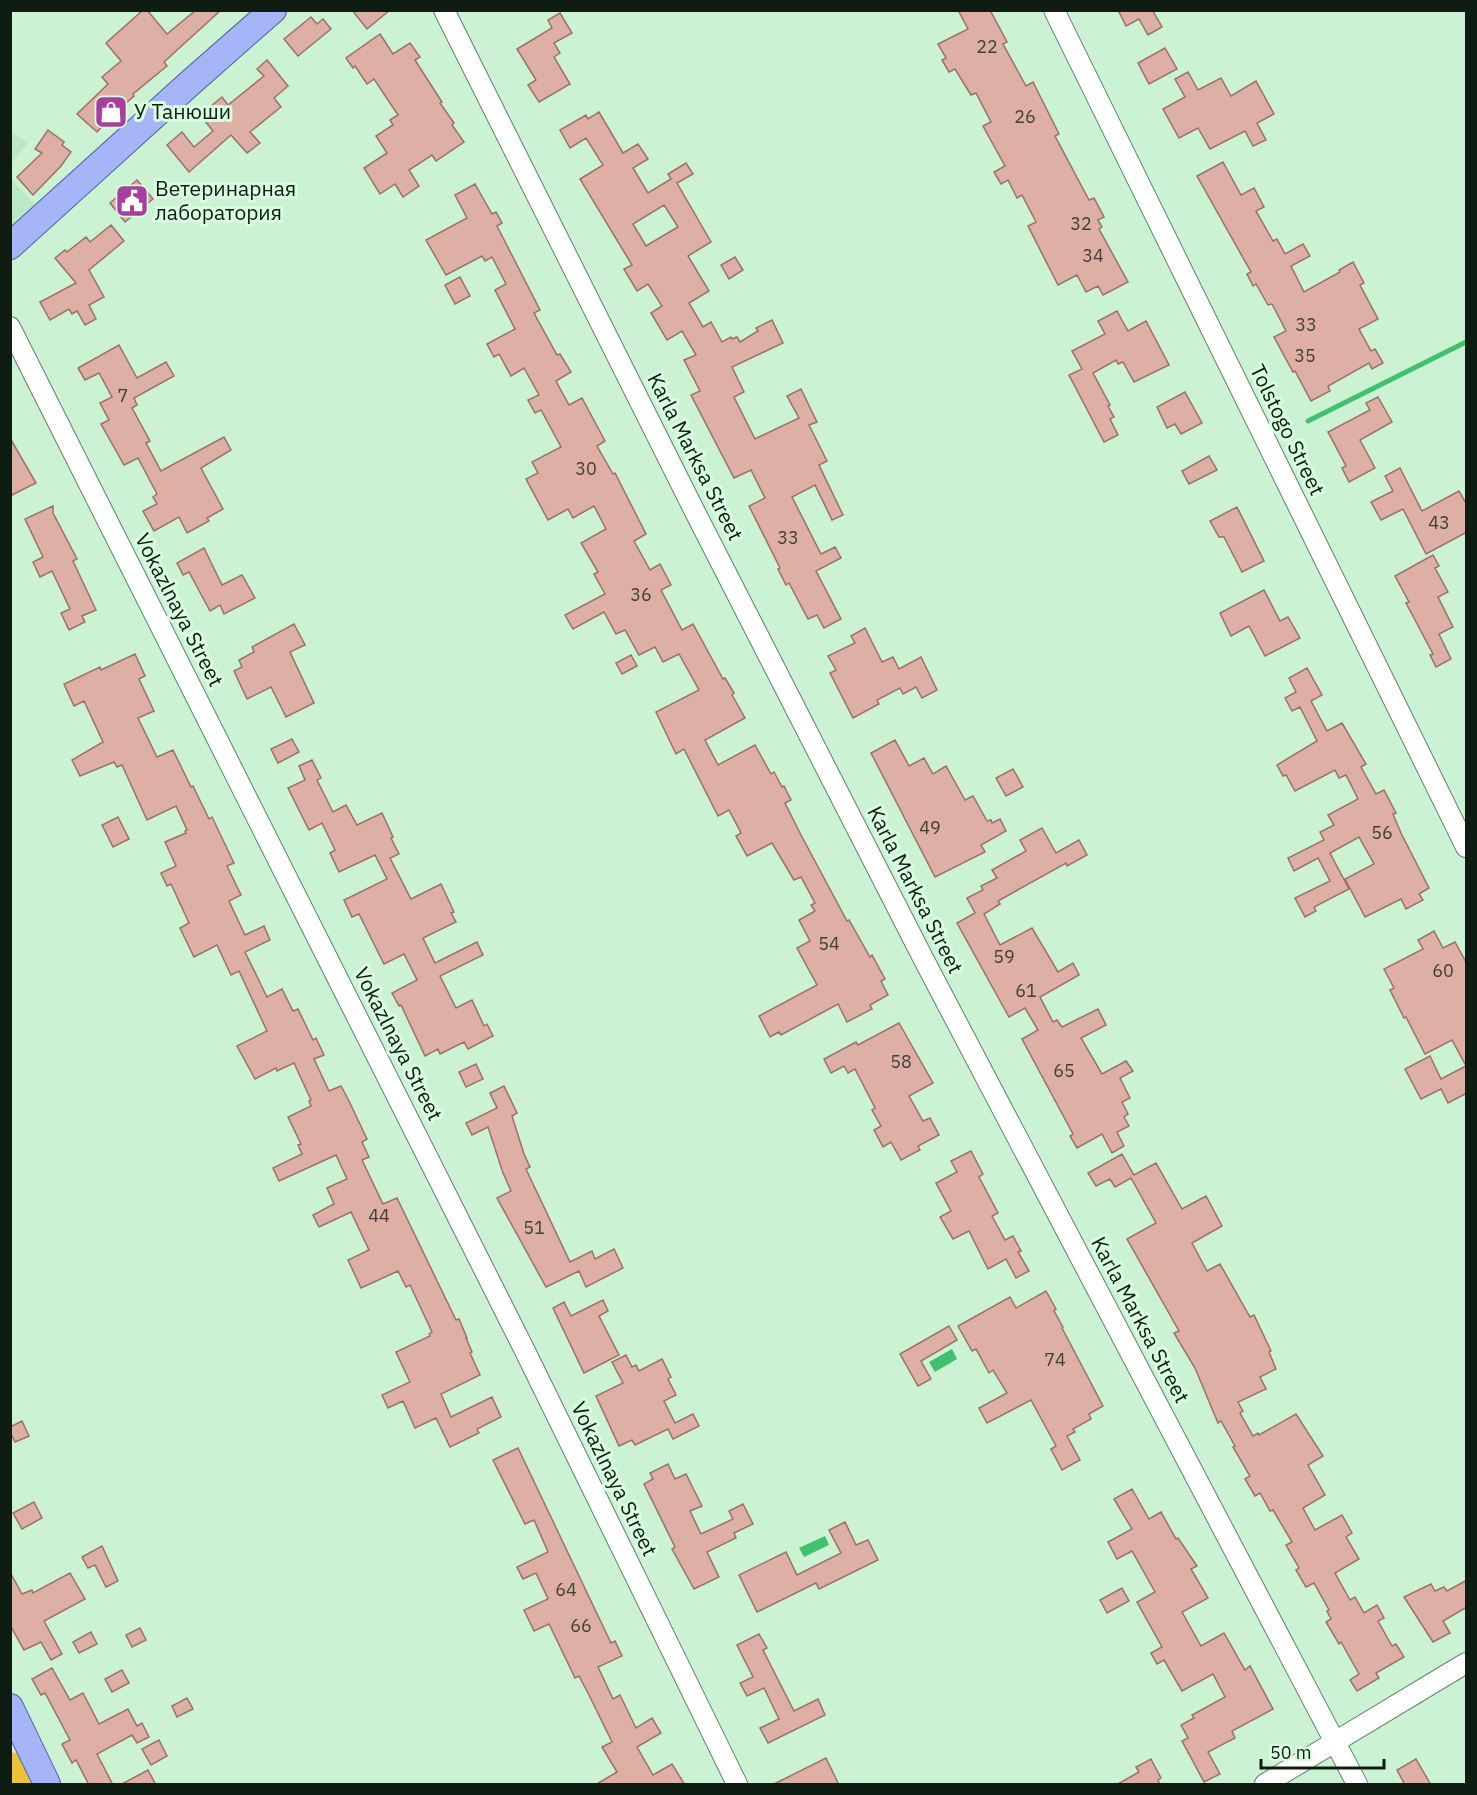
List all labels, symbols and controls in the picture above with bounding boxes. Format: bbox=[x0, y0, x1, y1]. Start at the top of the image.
house number: 22 bbox=[976, 35, 998, 58]
shop icon: У Танюши bbox=[93, 94, 129, 130]
place label: У Танюши bbox=[134, 97, 231, 125]
house number: 26 bbox=[1014, 105, 1036, 128]
place label: Ветеринарная лаборатория bbox=[155, 174, 296, 226]
public building icon: Ветеринарная лаборатория bbox=[114, 183, 150, 219]
house number: 32 bbox=[1070, 212, 1092, 235]
house number: 34 bbox=[1082, 244, 1104, 267]
house number: 33 bbox=[1295, 313, 1317, 336]
house number: 35 bbox=[1294, 344, 1316, 367]
street label: Tolstogo Street bbox=[1244, 359, 1332, 500]
street label: Karla Marksa Street bbox=[642, 368, 750, 545]
house number: 7 bbox=[118, 384, 128, 407]
house number: 30 bbox=[575, 457, 597, 480]
house number: 43 bbox=[1428, 511, 1450, 534]
house number: 33 bbox=[777, 526, 799, 549]
street label: Vokazlnaya Street bbox=[129, 528, 231, 691]
house number: 36 bbox=[630, 583, 652, 606]
street label: Karla Marksa Street bbox=[862, 801, 970, 978]
house number: 49 bbox=[919, 816, 941, 839]
house number: 56 bbox=[1371, 821, 1393, 844]
house number: 54 bbox=[818, 932, 840, 955]
house number: 59 bbox=[993, 945, 1015, 968]
house number: 60 bbox=[1432, 959, 1454, 982]
street label: Vokazlnaya Street bbox=[348, 962, 450, 1125]
house number: 61 bbox=[1015, 979, 1037, 1002]
house number: 58 bbox=[890, 1050, 912, 1073]
house number: 65 bbox=[1053, 1059, 1075, 1082]
house number: 44 bbox=[368, 1204, 390, 1227]
house number: 51 bbox=[523, 1216, 545, 1239]
street label: Karla Marksa Street bbox=[1085, 1231, 1197, 1408]
house number: 74 bbox=[1044, 1348, 1066, 1371]
street label: Vokazlnaya Street bbox=[565, 1397, 664, 1560]
house number: 64 bbox=[555, 1578, 577, 1601]
house number: 66 bbox=[570, 1614, 592, 1637]
scale bar bbox=[1261, 1732, 1384, 1770]
text: 50 m bbox=[1270, 1741, 1312, 1764]

